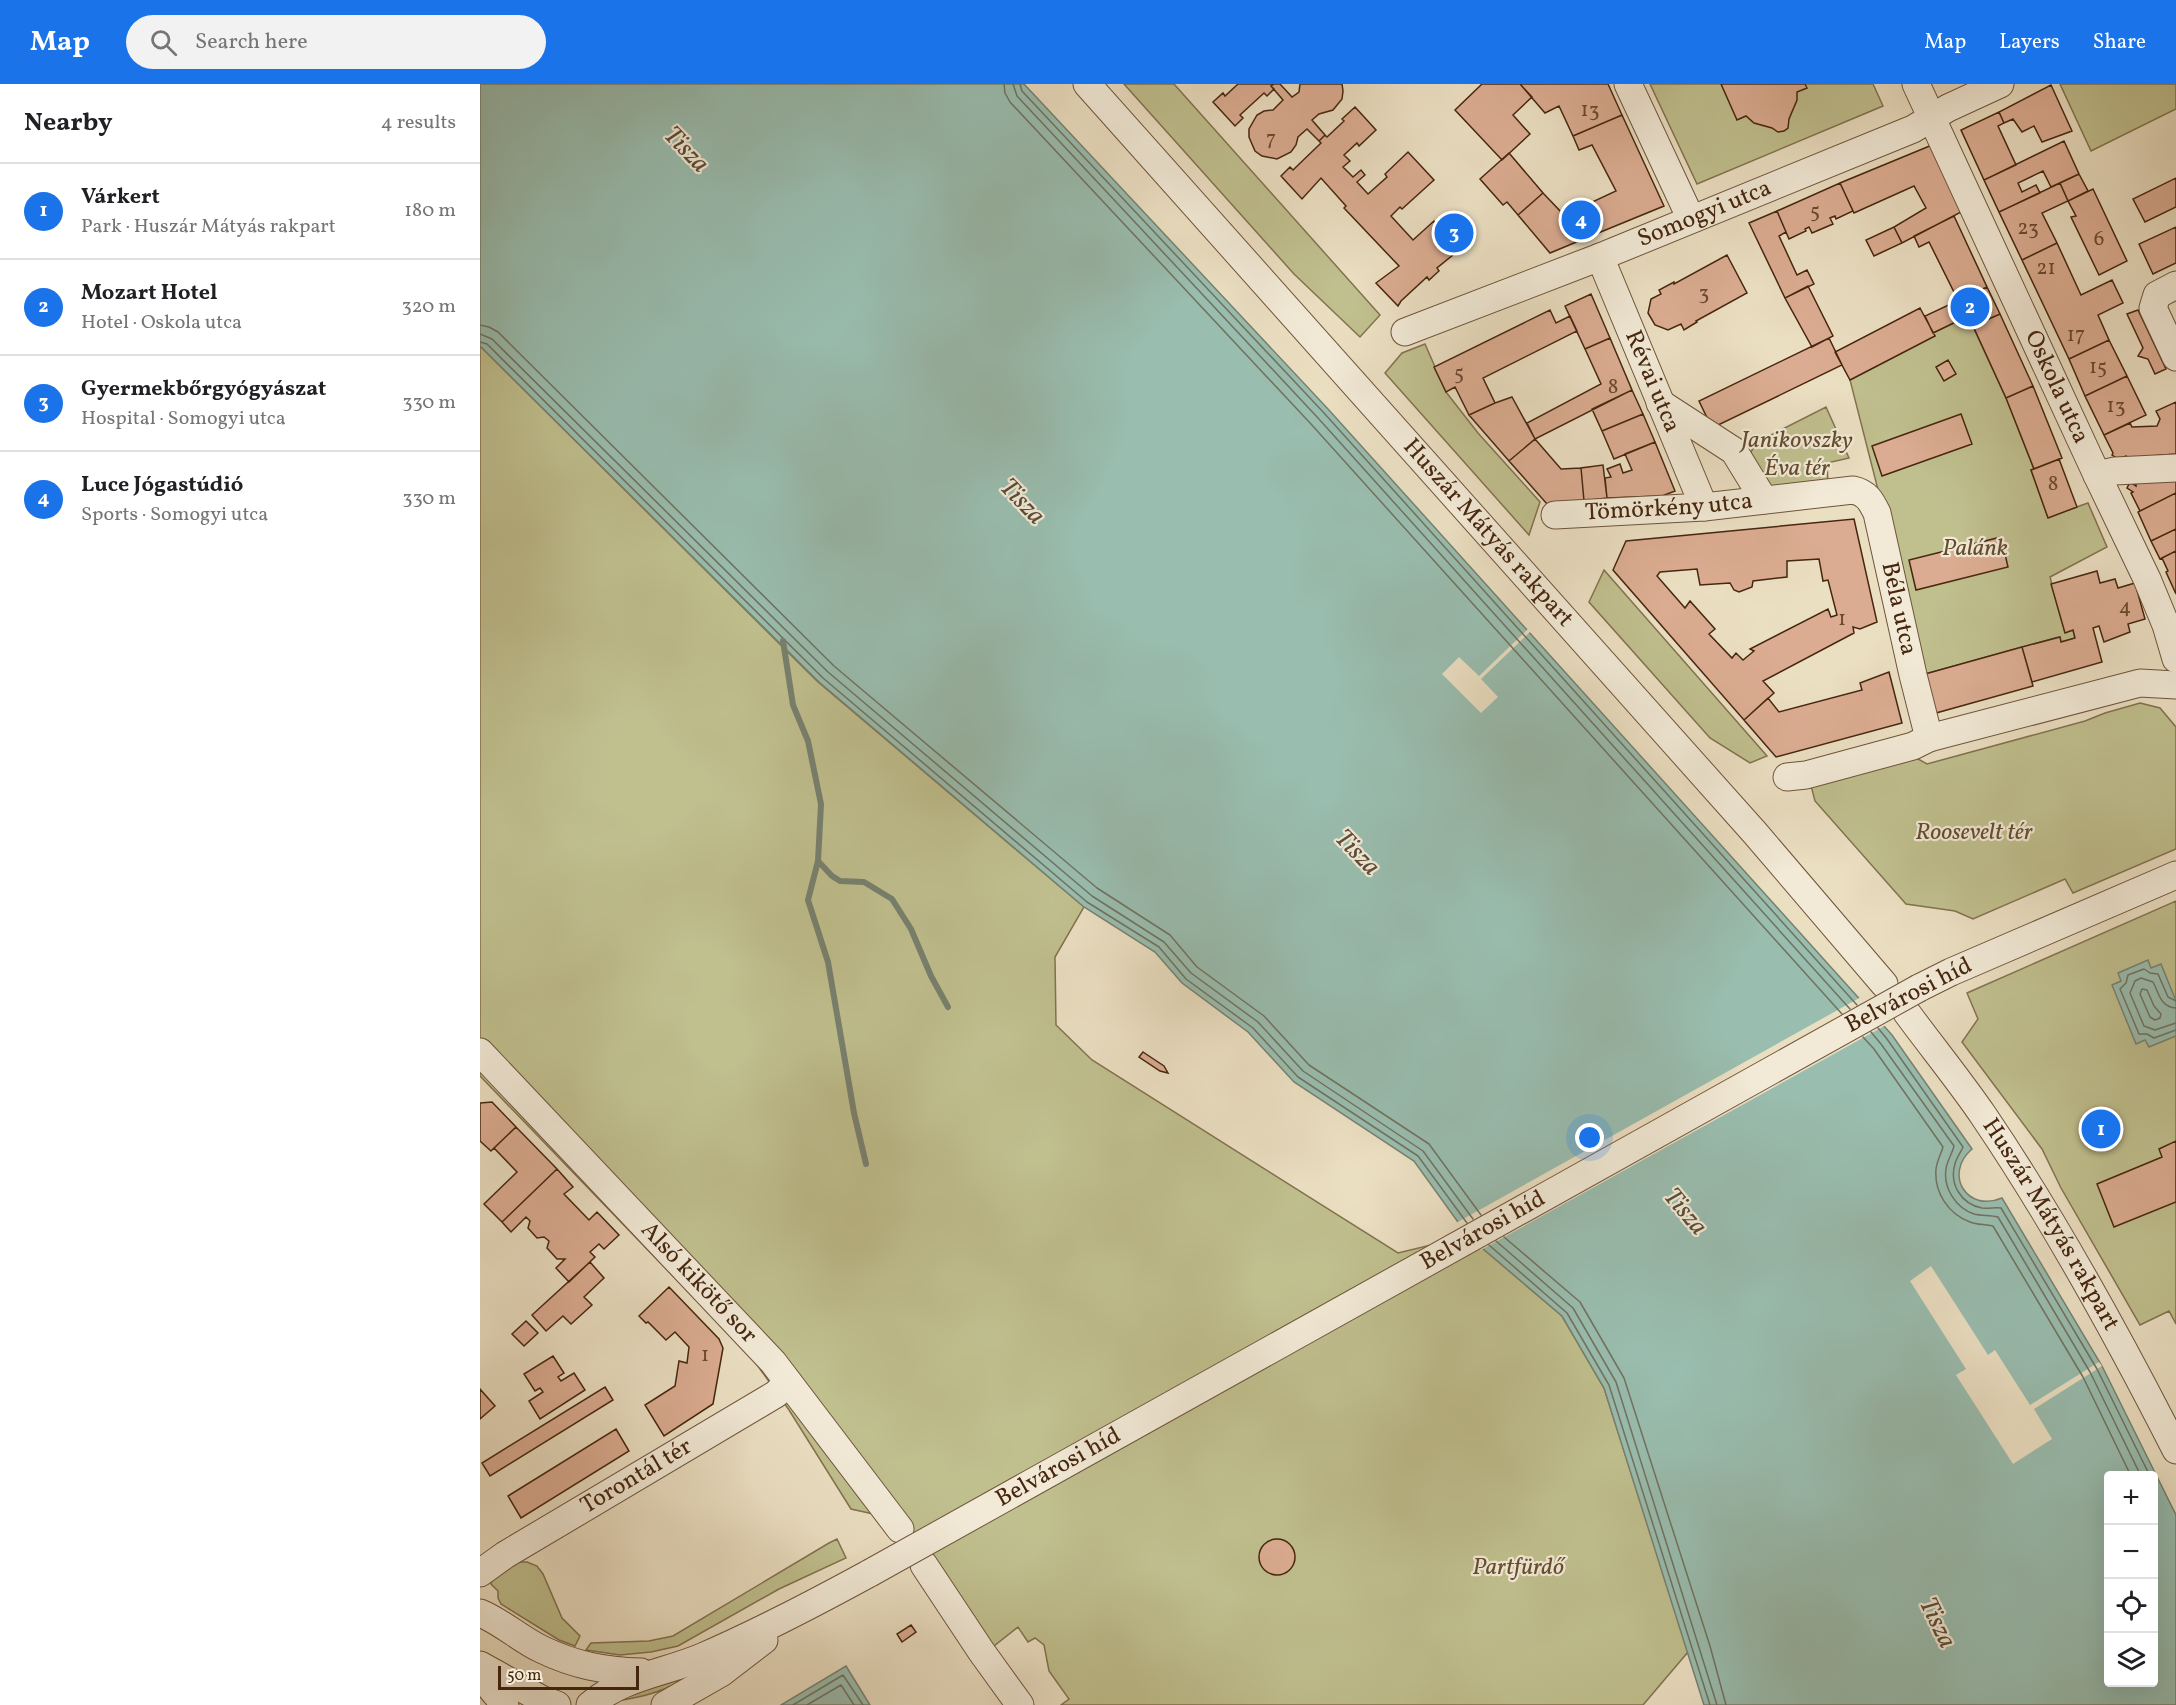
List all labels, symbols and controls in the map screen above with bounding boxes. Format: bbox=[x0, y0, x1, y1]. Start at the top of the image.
search box bbox=[126, 15, 546, 69]
text: Map bbox=[30, 23, 90, 62]
icon: search bbox=[147, 26, 180, 59]
text: Search here bbox=[195, 27, 308, 58]
text: Map bbox=[1924, 28, 1966, 57]
text: Layers bbox=[1999, 28, 2060, 57]
text: Share bbox=[2093, 28, 2146, 57]
house number: 13 bbox=[1581, 96, 1599, 125]
text: Nearby bbox=[24, 105, 113, 141]
text: 4 results bbox=[381, 109, 456, 137]
water label: Tisza bbox=[655, 119, 717, 181]
house number: 7 bbox=[1266, 125, 1276, 154]
street label: Somogyi utca bbox=[1633, 172, 1777, 257]
text: Várkert bbox=[81, 182, 160, 213]
text: 1 bbox=[39, 197, 48, 225]
text: 180 m bbox=[404, 197, 456, 225]
house number: 5 bbox=[1810, 197, 1820, 226]
pin: 4 bbox=[1562, 198, 1600, 242]
pin: 3 bbox=[1434, 210, 1474, 256]
text: Park · Huszár Mátyás rakpart bbox=[81, 213, 336, 241]
house number: 23 bbox=[2017, 214, 2039, 243]
house number: 6 bbox=[2094, 225, 2104, 254]
house number: 21 bbox=[2036, 254, 2056, 283]
text: Mozart Hotel bbox=[81, 278, 217, 309]
house number: 3 bbox=[1699, 279, 1709, 308]
pin: 2 bbox=[1950, 284, 1990, 330]
text: 2 bbox=[38, 293, 49, 321]
text: 320 m bbox=[401, 293, 456, 321]
text: Hotel · Oskola utca bbox=[81, 309, 242, 337]
house number: 17 bbox=[2067, 321, 2085, 350]
street label: Révai utca bbox=[1615, 325, 1688, 438]
street label: Oskola utca bbox=[2015, 325, 2097, 449]
house number: 15 bbox=[2089, 353, 2107, 382]
house number: 5 bbox=[1454, 359, 1464, 388]
house number: 8 bbox=[1608, 373, 1618, 402]
text: Gyermekbőrgyógyászat bbox=[81, 374, 326, 405]
text: 3 bbox=[38, 389, 49, 417]
text: 330 m bbox=[402, 389, 456, 417]
house number: 13 bbox=[2107, 392, 2125, 421]
text: Hospital · Somogyi utca bbox=[81, 405, 286, 433]
park label: Janikovszky Éva tér bbox=[1739, 424, 1853, 486]
street label: Huszár Mátyás rakpart bbox=[1394, 431, 1581, 635]
text: Luce Jógastúdió bbox=[81, 470, 243, 501]
house number: 8 bbox=[2048, 470, 2058, 499]
water label: Tisza bbox=[991, 471, 1053, 533]
text: 4 bbox=[37, 485, 50, 513]
text: 330 m bbox=[402, 485, 456, 513]
street label: Tömörkény utca bbox=[1584, 485, 1755, 530]
text: Sports · Somogyi utca bbox=[81, 501, 268, 529]
park label: Palánk bbox=[1942, 532, 2008, 566]
street label: Béla utca bbox=[1871, 559, 1925, 659]
house number: 4 bbox=[2119, 593, 2131, 622]
house number: 1 bbox=[1838, 605, 1846, 634]
park label: Roosevelt tér bbox=[1915, 816, 2034, 850]
water label: Tisza bbox=[1326, 822, 1388, 884]
street label: Belvárosi híd bbox=[1840, 949, 1978, 1043]
pin: 1 bbox=[2082, 1106, 2120, 1152]
street label: Huszár Mátyás rakpart bbox=[1973, 1112, 2127, 1337]
your location bbox=[1575, 1123, 1604, 1152]
water label: Tisza bbox=[1654, 1180, 1716, 1244]
street label: Belvárosi híd bbox=[1414, 1183, 1552, 1280]
street label: Alsó kikötő sor bbox=[632, 1214, 765, 1352]
house number: 1 bbox=[701, 1341, 709, 1370]
street label: Belvárosi híd bbox=[990, 1419, 1127, 1516]
street label: Torontál tér bbox=[575, 1430, 699, 1523]
map controls bbox=[2104, 1471, 2158, 1687]
button: + bbox=[2104, 1471, 2158, 1525]
button: − bbox=[2104, 1525, 2158, 1579]
park label: Partfürdő bbox=[1472, 1551, 1566, 1585]
button: locate bbox=[2104, 1579, 2158, 1633]
water label: Tisza bbox=[1909, 1592, 1965, 1654]
button: layers bbox=[2104, 1633, 2158, 1687]
scale bar bbox=[498, 1663, 639, 1690]
text: 50 m bbox=[507, 1665, 541, 1687]

